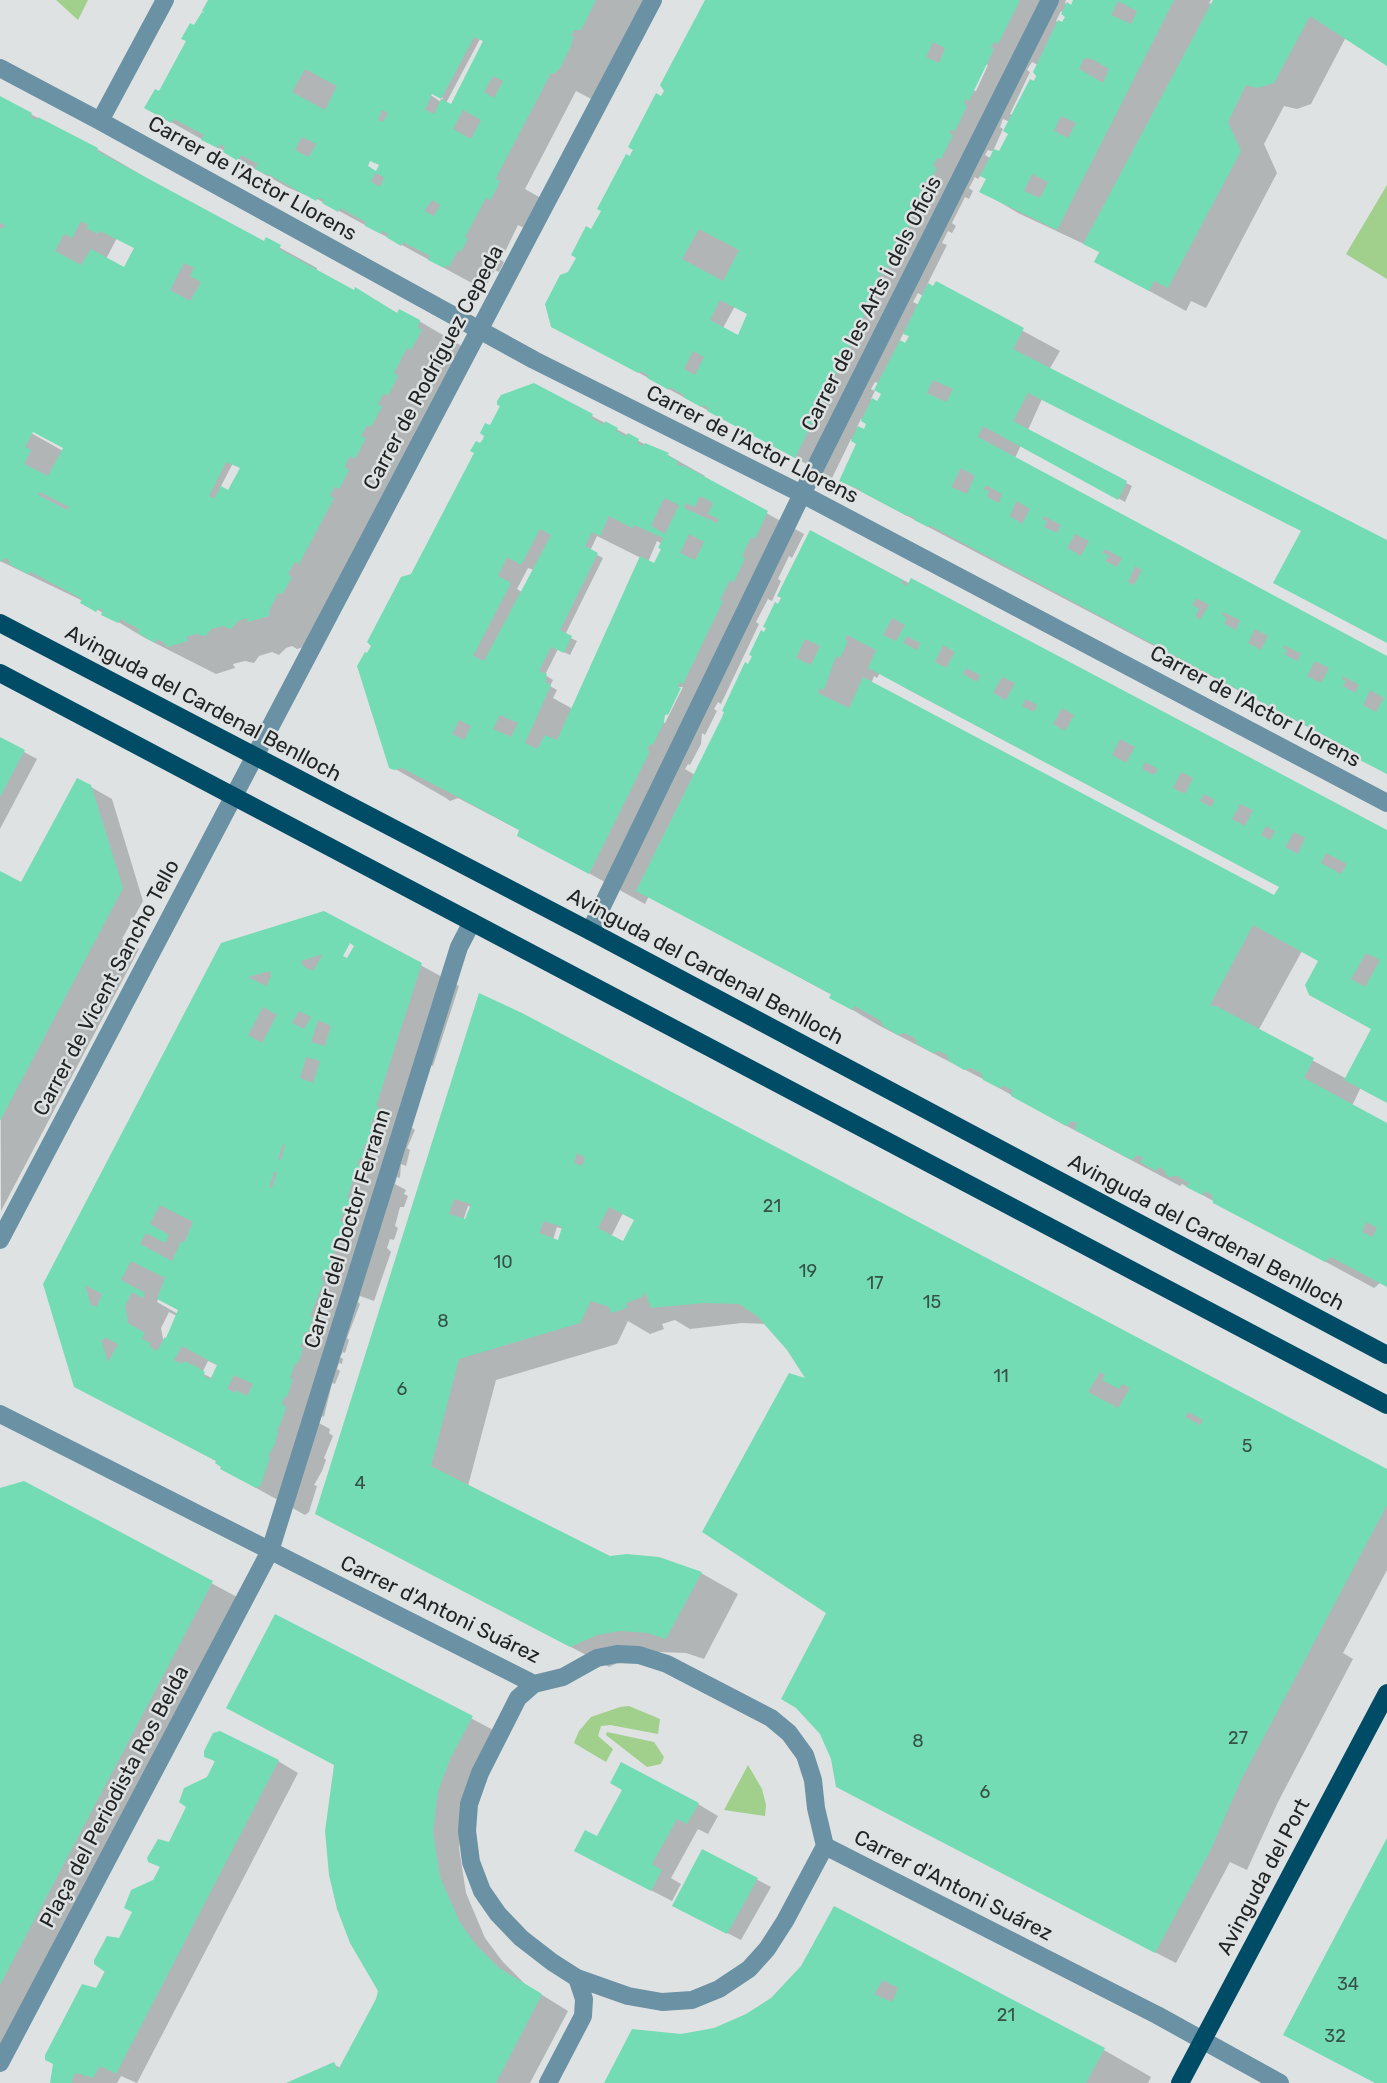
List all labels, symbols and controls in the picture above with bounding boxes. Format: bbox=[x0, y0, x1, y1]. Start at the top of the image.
street label: Carrer de l'Actor Llorens bbox=[143, 111, 361, 247]
street label: Carrer de les Arts i dels Oficis bbox=[797, 172, 947, 436]
street label: Carrer de Rodríguez Cepeda bbox=[359, 241, 509, 495]
street label: Carrer de l'Actor Llorens bbox=[642, 380, 862, 510]
street label: Avinguda del Cardenal Benlloch bbox=[61, 620, 345, 788]
street label: Carrer de l'Actor Llorens bbox=[1145, 641, 1365, 773]
street label: Carrer de Vicent Sancho Tello bbox=[29, 855, 185, 1121]
street label: Avinguda del Cardenal Benlloch bbox=[563, 883, 847, 1051]
street label: Carrer del Doctor Ferrann bbox=[300, 1106, 396, 1352]
street label: Avinguda del Cardenal Benlloch bbox=[1064, 1149, 1348, 1317]
house number: 21 bbox=[763, 1196, 781, 1218]
house number: 10 bbox=[493, 1252, 513, 1274]
house number: 19 bbox=[799, 1261, 817, 1283]
house number: 17 bbox=[867, 1273, 883, 1295]
house number: 15 bbox=[923, 1292, 941, 1314]
house number: 8 bbox=[437, 1311, 449, 1333]
house number: 11 bbox=[993, 1366, 1009, 1388]
house number: 6 bbox=[397, 1379, 407, 1401]
house number: 5 bbox=[1242, 1436, 1252, 1458]
house number: 4 bbox=[354, 1473, 366, 1495]
street label: Carrer d'Antoni Suárez bbox=[336, 1551, 544, 1669]
street label: Plaça del Periodista Ros Belda bbox=[35, 1662, 195, 1932]
house number: 27 bbox=[1228, 1728, 1248, 1750]
house number: 8 bbox=[912, 1731, 924, 1753]
house number: 6 bbox=[980, 1782, 990, 1804]
street label: Avinguda del Port bbox=[1212, 1795, 1316, 1959]
street label: Carrer d'Antoni Suárez bbox=[850, 1825, 1056, 1947]
house number: 34 bbox=[1337, 1974, 1359, 1996]
house number: 21 bbox=[997, 2005, 1015, 2027]
house number: 32 bbox=[1324, 2026, 1346, 2048]

